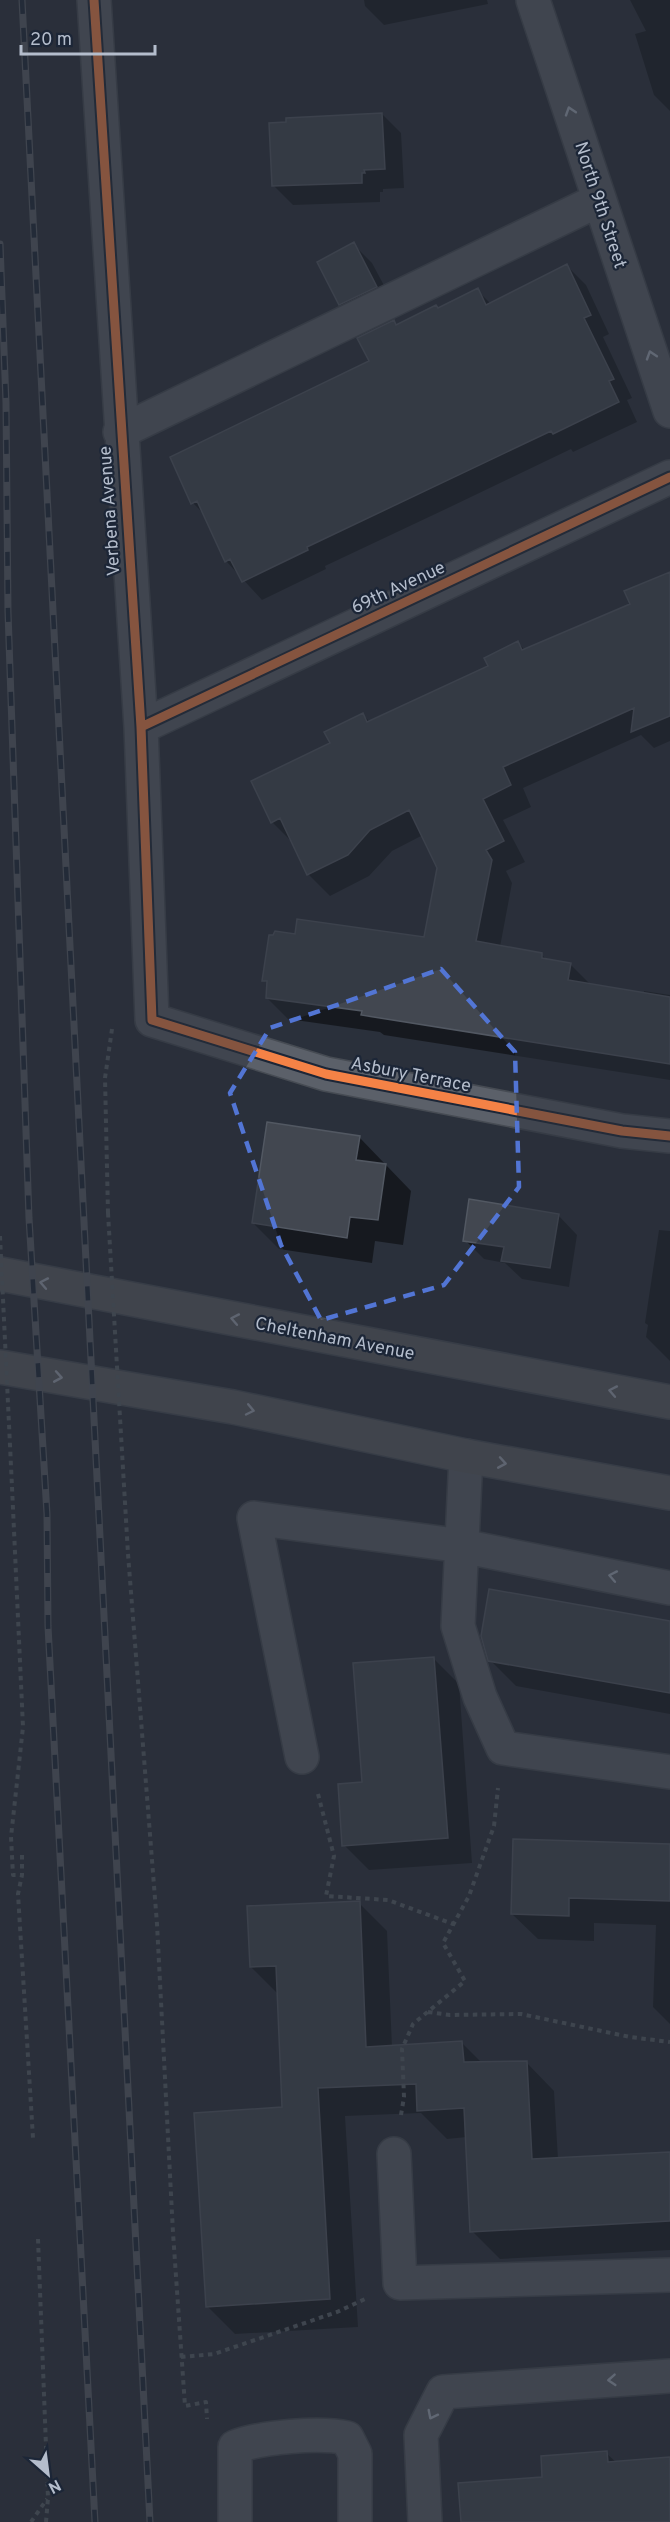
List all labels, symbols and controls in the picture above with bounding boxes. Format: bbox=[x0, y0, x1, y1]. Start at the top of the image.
scale bar bbox=[21, 18, 154, 56]
text: 20 m bbox=[30, 29, 72, 52]
one-way arrow bbox=[564, 106, 577, 116]
street label: North 9th Street bbox=[568, 139, 631, 272]
one-way arrow bbox=[646, 350, 658, 361]
street label: Verbena Avenue bbox=[94, 445, 127, 577]
street label: 69th Avenue bbox=[348, 557, 449, 620]
street label: Asbury Terrace bbox=[349, 1053, 473, 1098]
one-way arrow bbox=[39, 1277, 49, 1290]
one-way arrow bbox=[231, 1313, 241, 1326]
street label: Cheltenham Avenue bbox=[253, 1313, 416, 1366]
one-way arrow bbox=[52, 1370, 62, 1383]
one-way arrow bbox=[608, 1385, 618, 1398]
one-way arrow bbox=[245, 1403, 255, 1416]
one-way arrow bbox=[497, 1456, 507, 1469]
one-way arrow bbox=[608, 1570, 618, 1583]
one-way arrow bbox=[607, 2373, 616, 2386]
one-way arrow bbox=[427, 2409, 439, 2420]
north arrow bbox=[18, 2444, 78, 2504]
text: N bbox=[44, 2474, 64, 2497]

